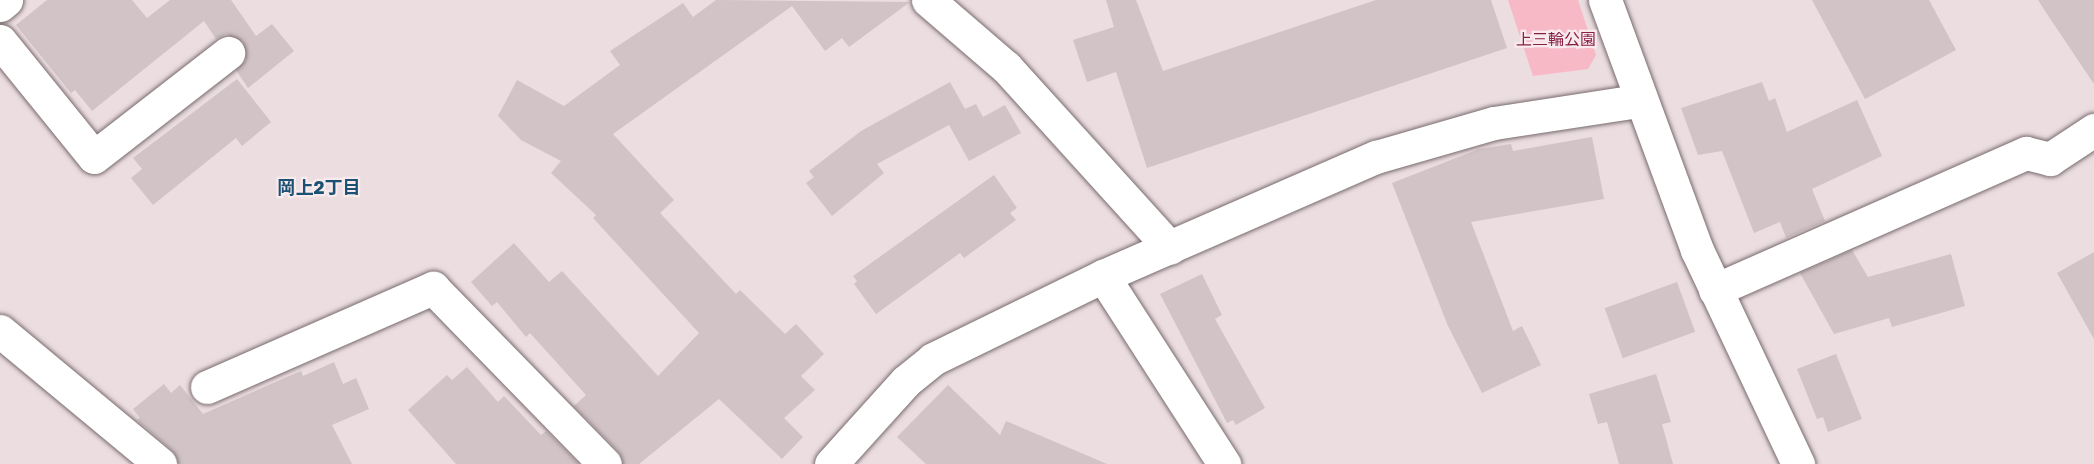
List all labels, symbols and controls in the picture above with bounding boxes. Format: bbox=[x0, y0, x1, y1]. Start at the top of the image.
park label: 上三輪公園 bbox=[1516, 29, 1596, 49]
district label: 岡上2丁目 bbox=[278, 176, 360, 198]

